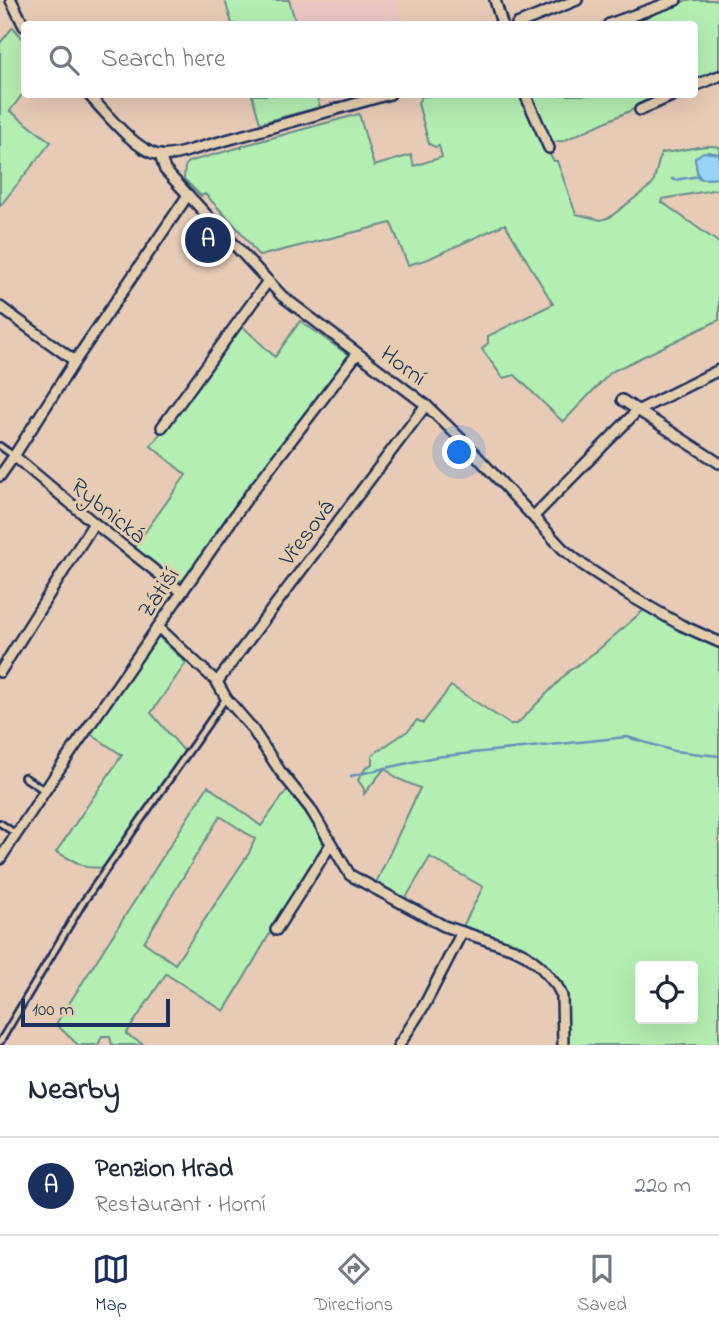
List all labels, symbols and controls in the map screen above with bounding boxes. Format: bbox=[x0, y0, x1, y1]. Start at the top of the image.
search box bbox=[21, 21, 698, 98]
icon: search bbox=[45, 41, 83, 79]
text: Search here bbox=[101, 41, 226, 79]
pin: A bbox=[185, 214, 231, 266]
street label: Horní bbox=[372, 338, 433, 396]
your location bbox=[442, 435, 476, 469]
street label: Rybnická bbox=[61, 470, 153, 554]
street label: Vřesová bbox=[271, 493, 345, 575]
street label: Zátiší bbox=[130, 561, 190, 626]
map controls bbox=[635, 961, 698, 1024]
button: locate bbox=[635, 961, 698, 1024]
scale bar bbox=[21, 996, 170, 1028]
text: 100 m bbox=[32, 997, 74, 1024]
text: Nearby bbox=[28, 1069, 120, 1113]
text: Penzion Hrad bbox=[95, 1151, 233, 1189]
text: A bbox=[44, 1170, 58, 1203]
text: 220 m bbox=[635, 1170, 691, 1203]
text: Restaurant · Horní bbox=[95, 1189, 266, 1222]
tab: Map bbox=[92, 1250, 130, 1319]
tab: Directions bbox=[314, 1250, 393, 1319]
tab: Saved bbox=[577, 1250, 627, 1319]

